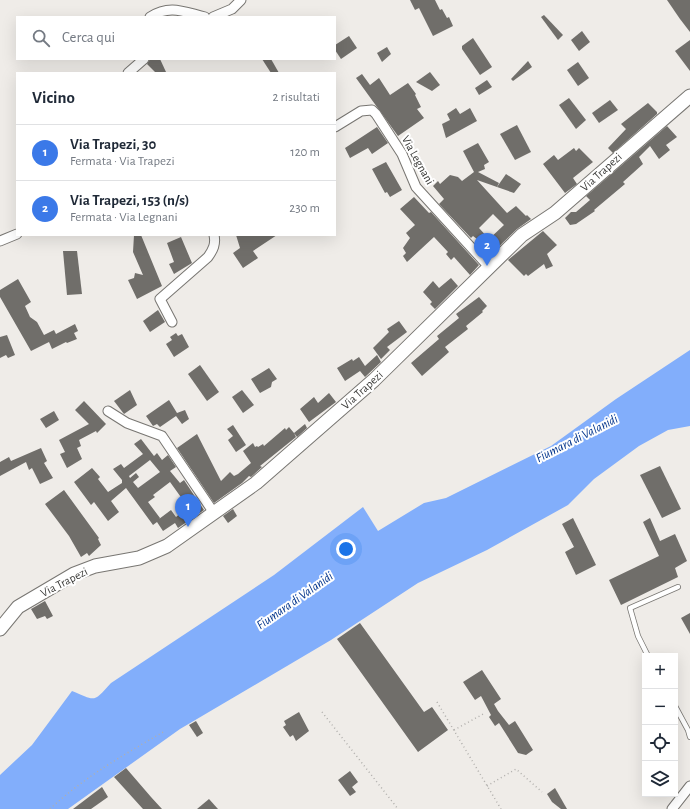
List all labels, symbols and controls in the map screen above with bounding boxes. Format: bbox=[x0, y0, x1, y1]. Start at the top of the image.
search box bbox=[16, 16, 336, 60]
icon: search bbox=[30, 27, 52, 49]
text: Cerca qui bbox=[62, 30, 115, 45]
text: Vicino bbox=[32, 89, 75, 106]
text: 2 risultati bbox=[272, 91, 320, 104]
street label: Via Legnani bbox=[400, 133, 436, 187]
text: Via Trapezi, 30 bbox=[70, 137, 156, 152]
text: 1 bbox=[43, 146, 47, 159]
text: 120 m bbox=[290, 146, 320, 159]
street label: Via Trapezi bbox=[578, 150, 624, 194]
text: Fermata · Via Trapezi bbox=[70, 155, 175, 168]
text: Via Trapezi, 153 (n/s) bbox=[70, 193, 190, 208]
text: 2 bbox=[42, 202, 48, 215]
text: 230 m bbox=[289, 202, 320, 215]
text: Fermata · Via Legnani bbox=[70, 211, 178, 224]
pin: 2 bbox=[474, 233, 500, 266]
street label: Via Trapezi bbox=[339, 368, 385, 412]
water label: Fiumara di Valanidi bbox=[534, 413, 620, 465]
pin: 1 bbox=[175, 494, 201, 527]
your location bbox=[336, 539, 356, 559]
street label: Via Trapezi bbox=[39, 565, 89, 599]
water label: Fiumara di Valanidi bbox=[254, 570, 336, 632]
map controls bbox=[642, 653, 678, 797]
button: + bbox=[642, 653, 678, 689]
button: − bbox=[642, 689, 678, 725]
button: locate bbox=[642, 725, 678, 761]
button: layers bbox=[642, 761, 678, 797]

